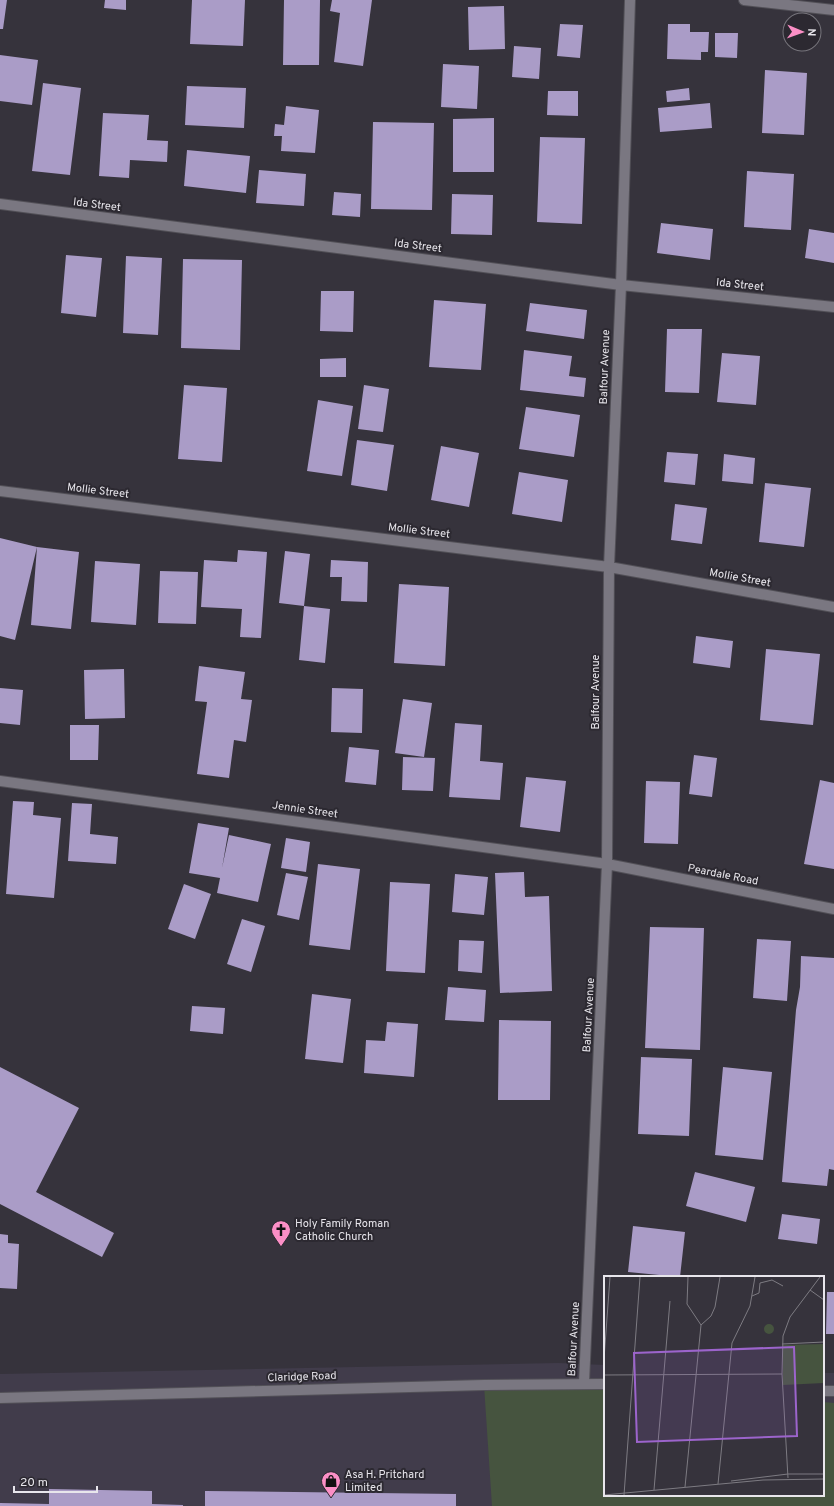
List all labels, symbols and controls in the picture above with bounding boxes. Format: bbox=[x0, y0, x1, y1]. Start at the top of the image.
north arrow bbox=[782, 12, 822, 52]
text: N bbox=[804, 28, 818, 37]
street label: Ida Street bbox=[72, 195, 122, 215]
street label: Ida Street bbox=[393, 236, 443, 256]
street label: Ida Street bbox=[715, 276, 765, 294]
street label: Balfour Avenue bbox=[597, 329, 613, 405]
street label: Mollie Street bbox=[66, 480, 130, 502]
street label: Mollie Street bbox=[387, 520, 451, 542]
street label: Mollie Street bbox=[708, 566, 772, 590]
street label: Balfour Avenue bbox=[589, 654, 603, 729]
street label: Jennie Street bbox=[271, 798, 339, 822]
street label: Peardale Road bbox=[687, 861, 759, 889]
street label: Balfour Avenue bbox=[580, 977, 598, 1053]
place label: Holy Family Roman Catholic Church bbox=[295, 1217, 389, 1244]
church icon: Holy Family Roman Catholic Church bbox=[270, 1219, 292, 1247]
inset map bbox=[604, 1276, 824, 1496]
street label: Balfour Avenue bbox=[565, 1301, 583, 1377]
street label: Claridge Road bbox=[267, 1369, 337, 1385]
scale bar bbox=[14, 1468, 97, 1494]
place label: Asa H. Pritchard Limited bbox=[345, 1468, 424, 1495]
shop icon: Asa H. Pritchard Limited bbox=[320, 1470, 342, 1498]
text: 20 m bbox=[20, 1475, 48, 1491]

